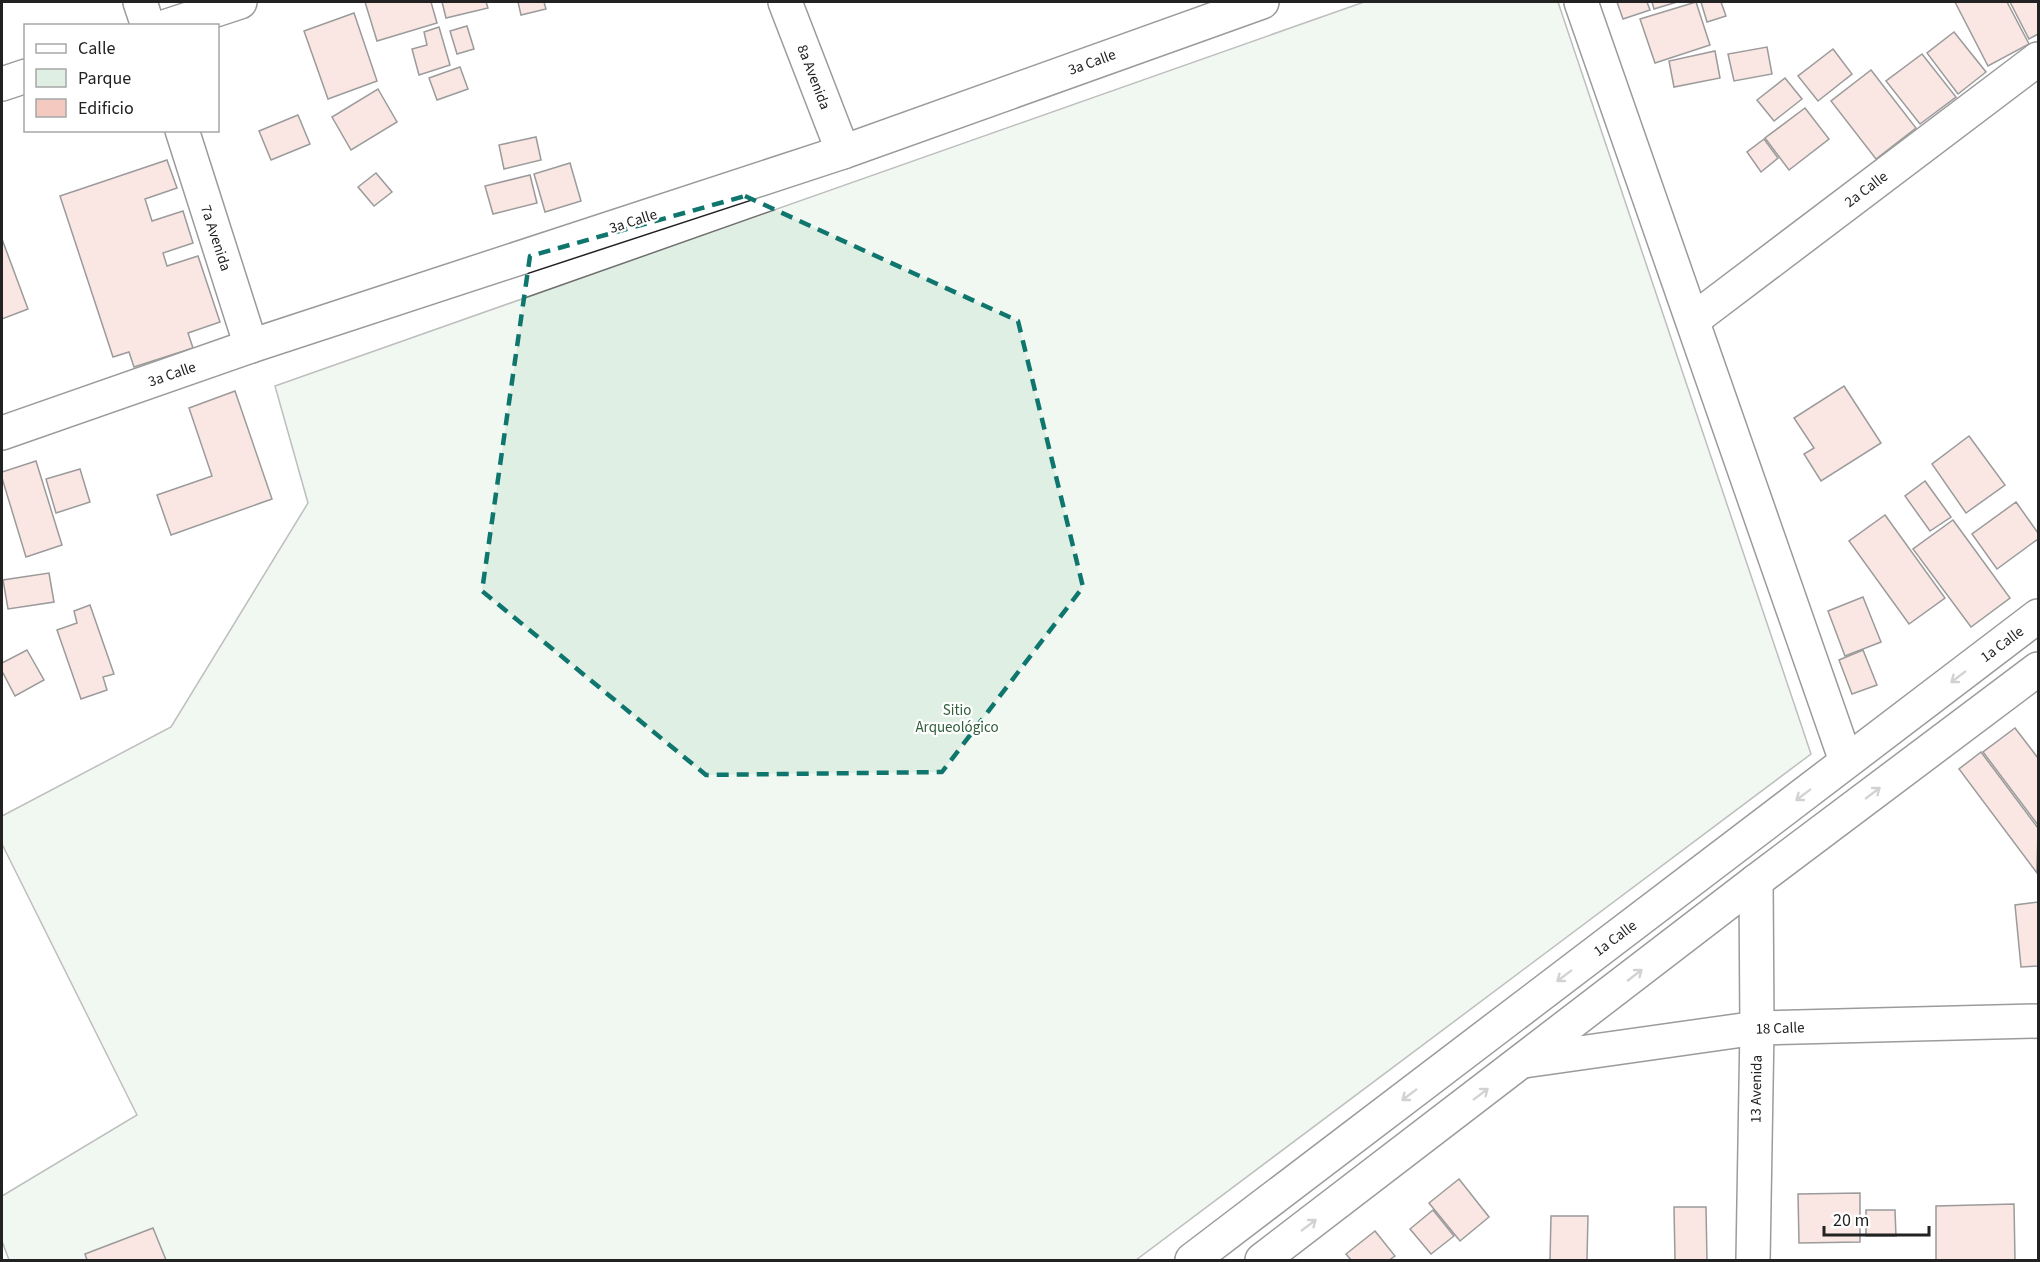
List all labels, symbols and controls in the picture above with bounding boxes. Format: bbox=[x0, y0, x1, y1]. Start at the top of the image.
legend bbox=[24, 24, 219, 132]
text: Calle bbox=[78, 36, 116, 61]
street label: 8a Avenida bbox=[792, 42, 836, 113]
street label: 3a Calle bbox=[1065, 44, 1119, 81]
text: Parque bbox=[78, 66, 131, 91]
text: Edificio bbox=[78, 96, 134, 121]
street label: 2a Calle bbox=[1840, 166, 1892, 213]
street label: 7a Avenida bbox=[195, 202, 236, 274]
street label: 3a Calle bbox=[606, 204, 660, 239]
street label: 3a Calle bbox=[145, 357, 199, 392]
street label: 1a Calle bbox=[1976, 621, 2028, 668]
one-way arrow bbox=[1951, 670, 1967, 683]
park label: Sitio Arqueológico bbox=[915, 700, 999, 738]
one-way arrow bbox=[1865, 787, 1881, 799]
one-way arrow bbox=[1795, 788, 1811, 801]
street label: 1a Calle bbox=[1589, 915, 1641, 962]
one-way arrow bbox=[1627, 969, 1643, 982]
one-way arrow bbox=[1557, 970, 1573, 983]
street label: 18 Calle bbox=[1755, 1017, 1805, 1040]
street label: 13 Avenida bbox=[1745, 1055, 1768, 1123]
one-way arrow bbox=[1402, 1088, 1418, 1101]
one-way arrow bbox=[1472, 1088, 1488, 1101]
scale bar bbox=[1824, 1199, 1929, 1237]
text: 20 m bbox=[1833, 1208, 1869, 1233]
one-way arrow bbox=[1300, 1219, 1316, 1231]

